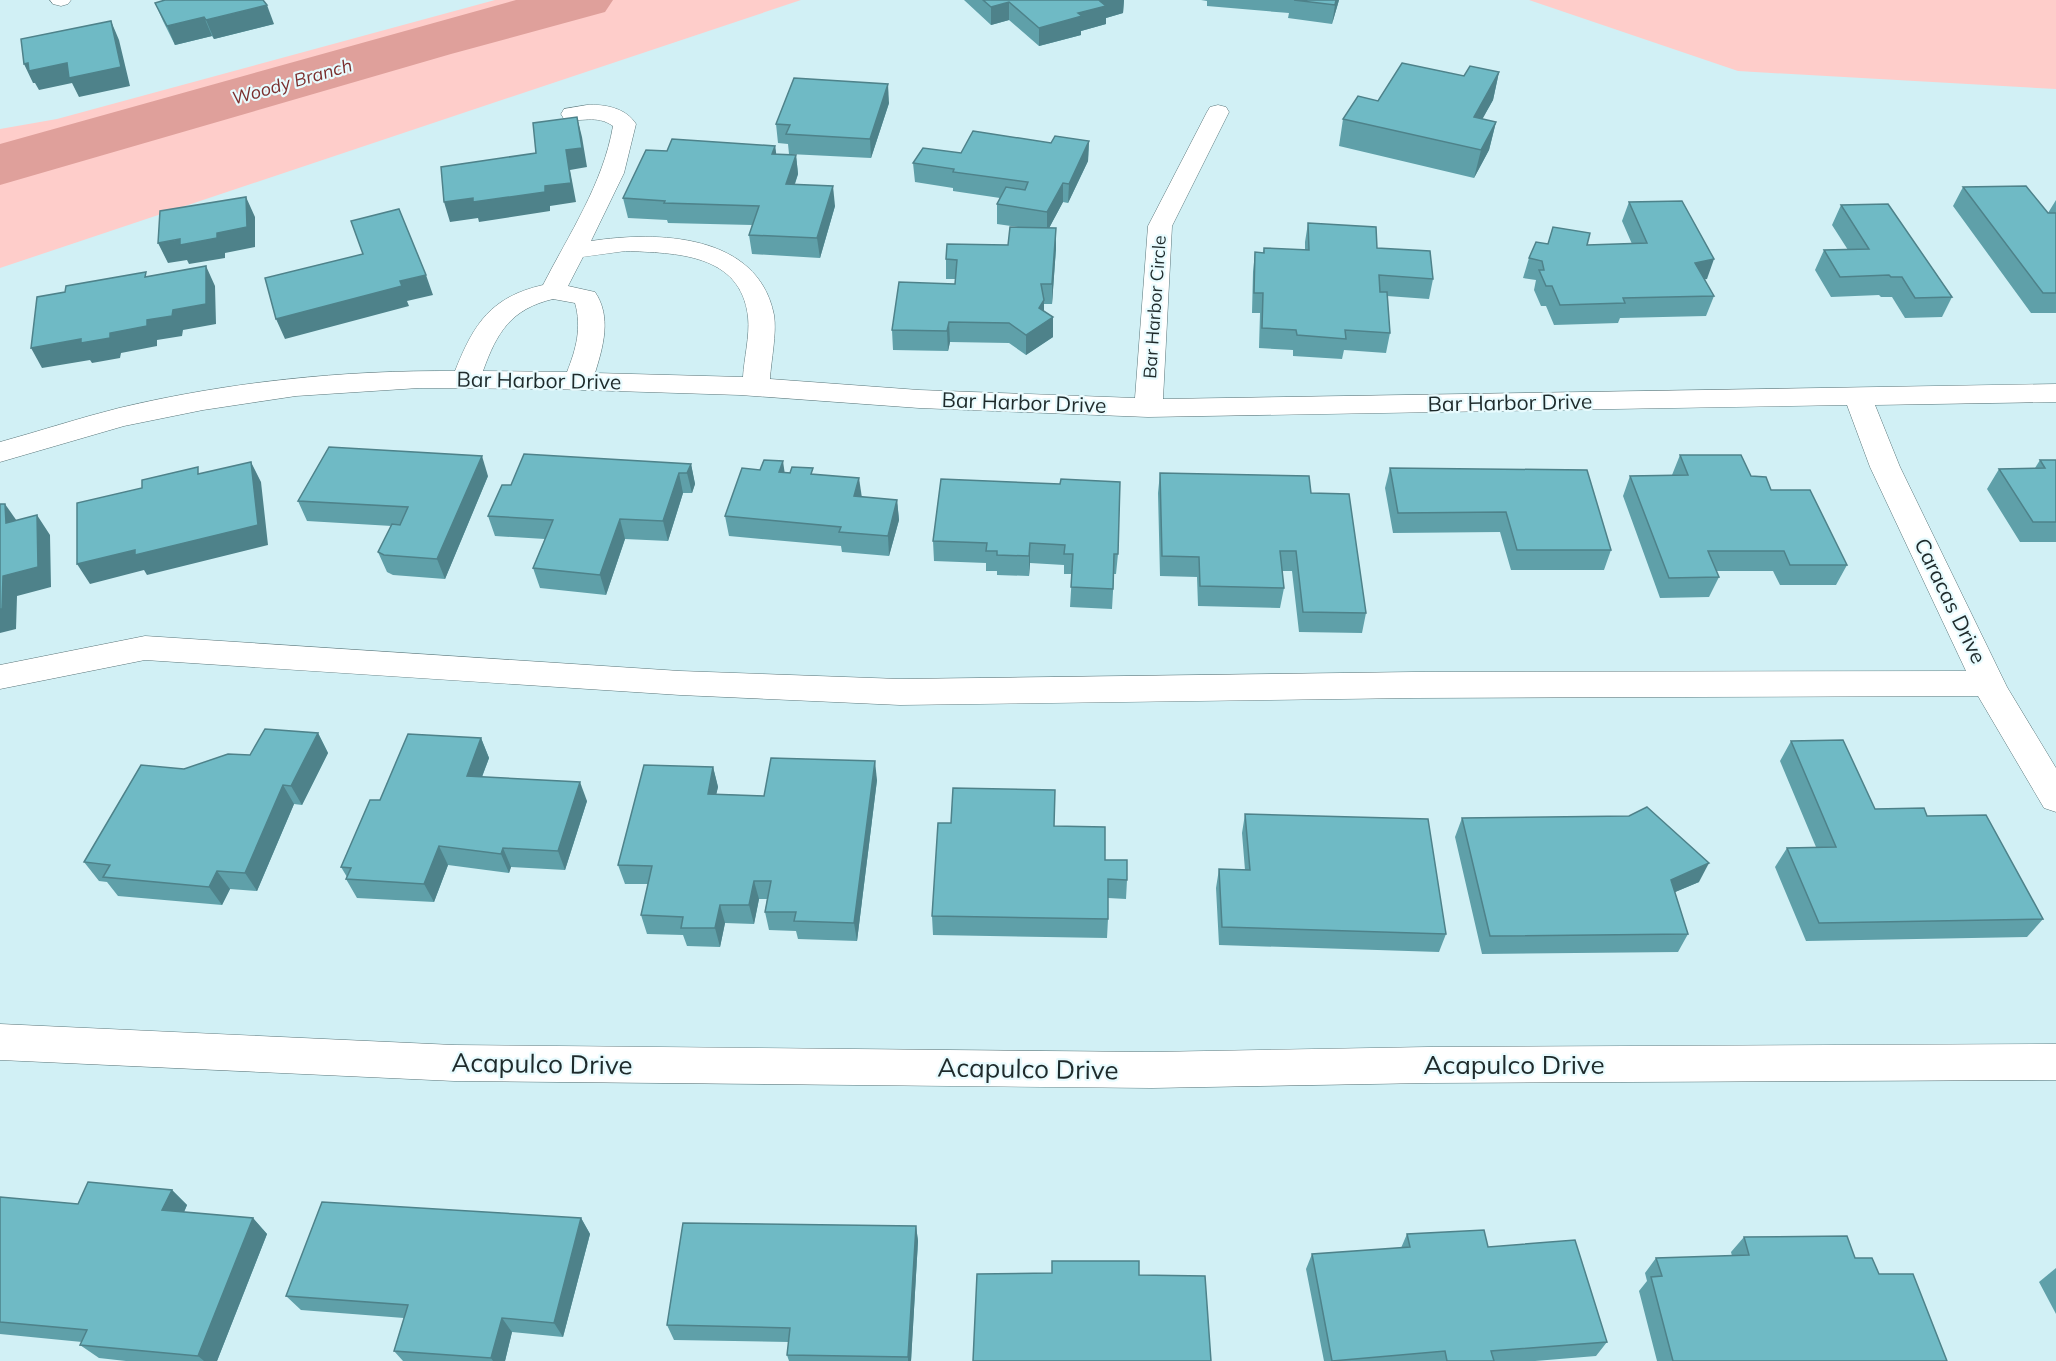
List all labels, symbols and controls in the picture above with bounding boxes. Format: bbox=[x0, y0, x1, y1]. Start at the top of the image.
water label: Woody Branch bbox=[229, 53, 355, 110]
street label: Bar Harbor Circle bbox=[1138, 234, 1171, 379]
street label: Bar Harbor Drive bbox=[456, 366, 622, 394]
street label: Bar Harbor Drive bbox=[941, 386, 1107, 418]
street label: Bar Harbor Drive bbox=[1427, 388, 1593, 416]
street label: Caracas Drive bbox=[1909, 534, 1992, 668]
street label: Acapulco Drive bbox=[451, 1045, 633, 1082]
street label: Acapulco Drive bbox=[1423, 1048, 1605, 1081]
street label: Acapulco Drive bbox=[937, 1050, 1119, 1087]

